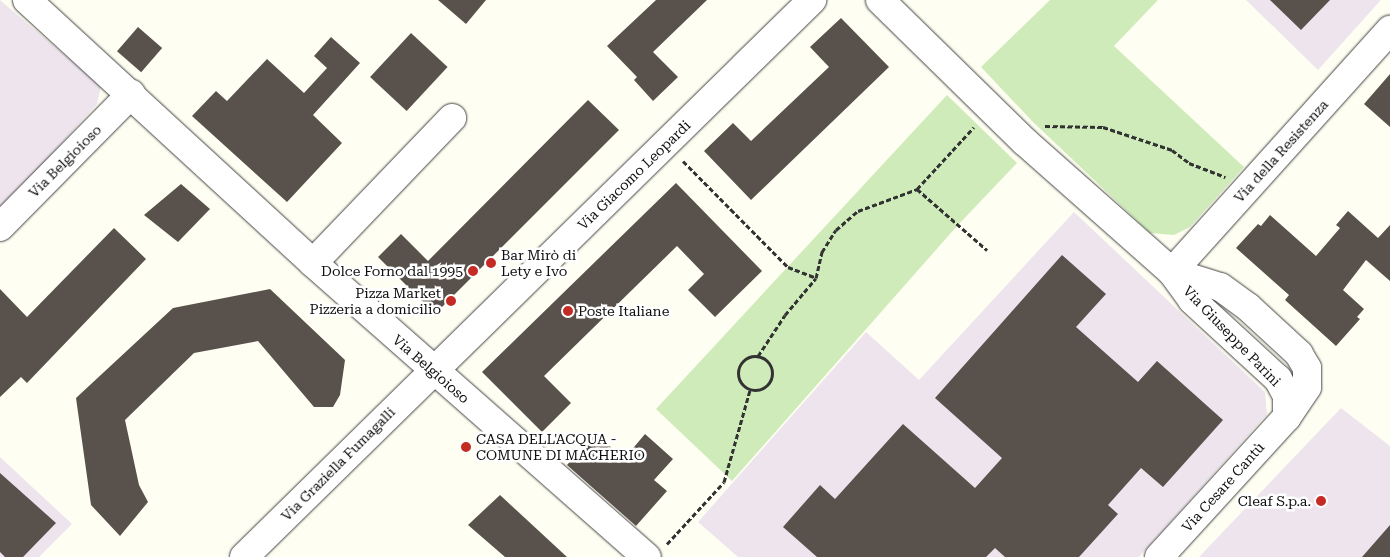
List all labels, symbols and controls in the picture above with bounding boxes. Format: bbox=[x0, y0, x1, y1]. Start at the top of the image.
street label: Via della Resistenza bbox=[1230, 96, 1332, 206]
street label: Via Giacomo Leopardi bbox=[574, 117, 694, 233]
street label: Via Belgioioso bbox=[25, 121, 105, 201]
place label: Bar Mirò di Lety e Ivo bbox=[501, 247, 576, 280]
marker: Bar Mirò di Lety e Ivo bbox=[485, 257, 497, 269]
place label: Dolce Forno dal 1995 bbox=[321, 263, 463, 279]
marker: Dolce Forno dal 1995 bbox=[467, 265, 479, 277]
street label: Via Giuseppe Parini bbox=[1180, 282, 1284, 390]
place label: Pizza Market Pizzeria a domicilio bbox=[310, 285, 441, 318]
marker: Pizza Market Pizzeria a domicilio bbox=[445, 295, 457, 307]
place label: Poste Italiane bbox=[578, 303, 669, 319]
marker: Poste Italiane bbox=[562, 305, 574, 317]
street label: Via Belgioioso bbox=[389, 331, 473, 407]
street label: Via Graziella Fumagalli bbox=[278, 404, 398, 524]
place label: CASA DELL'ACQUA - COMUNE DI MACHERIO bbox=[476, 431, 645, 464]
street label: Via Cesare Cantù bbox=[1178, 439, 1268, 535]
marker: CASA DELL'ACQUA - COMUNE DI MACHERIO bbox=[460, 441, 472, 453]
place label: Cleaf S.p.a. bbox=[1238, 493, 1311, 509]
marker: Cleaf S.p.a. bbox=[1315, 495, 1327, 507]

